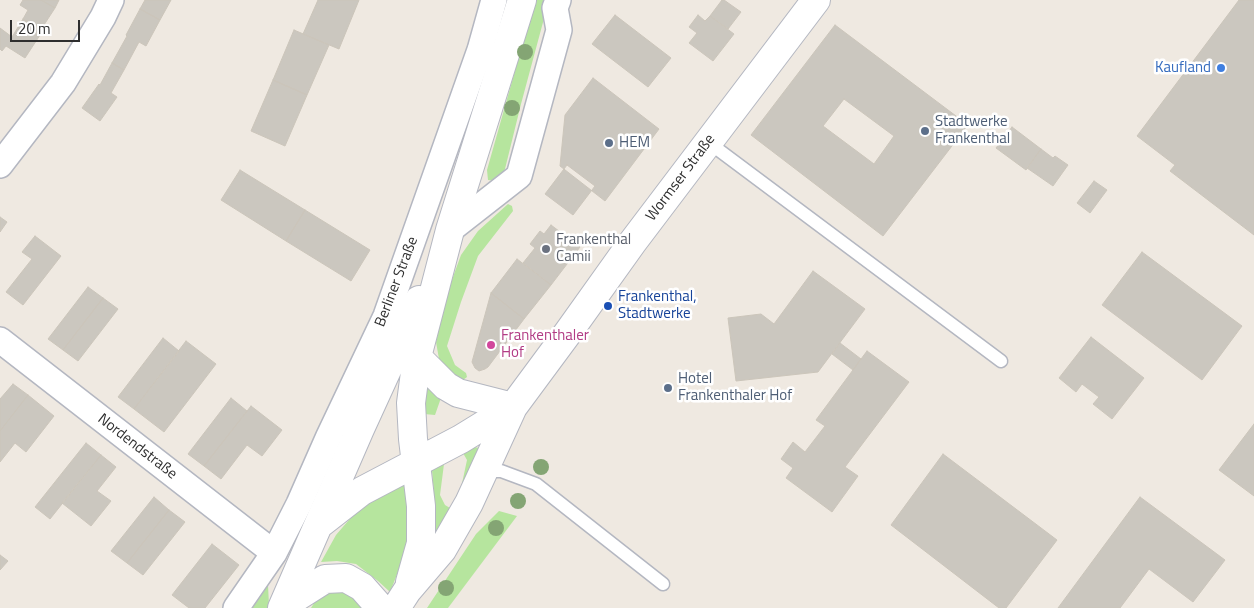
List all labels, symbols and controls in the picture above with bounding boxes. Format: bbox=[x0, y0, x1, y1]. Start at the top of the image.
scale bar bbox=[12, 10, 82, 42]
text: 20 m bbox=[18, 17, 51, 40]
place label: Kaufland bbox=[1155, 59, 1211, 77]
marker: Kaufland bbox=[1215, 62, 1227, 74]
place label: Stadtwerke Frankenthal bbox=[935, 113, 1010, 148]
marker: Stadtwerke Frankenthal bbox=[919, 125, 931, 137]
street label: Wormser Straße bbox=[643, 131, 719, 225]
place label: HEM bbox=[619, 134, 650, 152]
marker: HEM bbox=[603, 137, 615, 149]
place label: Frankenthal Camii bbox=[556, 231, 631, 266]
street label: Berliner Straße bbox=[372, 234, 422, 330]
marker: Frankenthal Camii bbox=[540, 243, 552, 255]
place label: Frankenthal, Stadtwerke bbox=[618, 288, 697, 323]
marker: Frankenthal, Stadtwerke bbox=[602, 300, 614, 312]
place label: Frankenthaler Hof bbox=[501, 327, 589, 362]
marker: Frankenthaler Hof bbox=[485, 339, 497, 351]
place label: Hotel Frankenthaler Hof bbox=[678, 370, 792, 405]
marker: Hotel Frankenthaler Hof bbox=[662, 382, 674, 394]
street label: Nordendstraße bbox=[94, 410, 180, 484]

